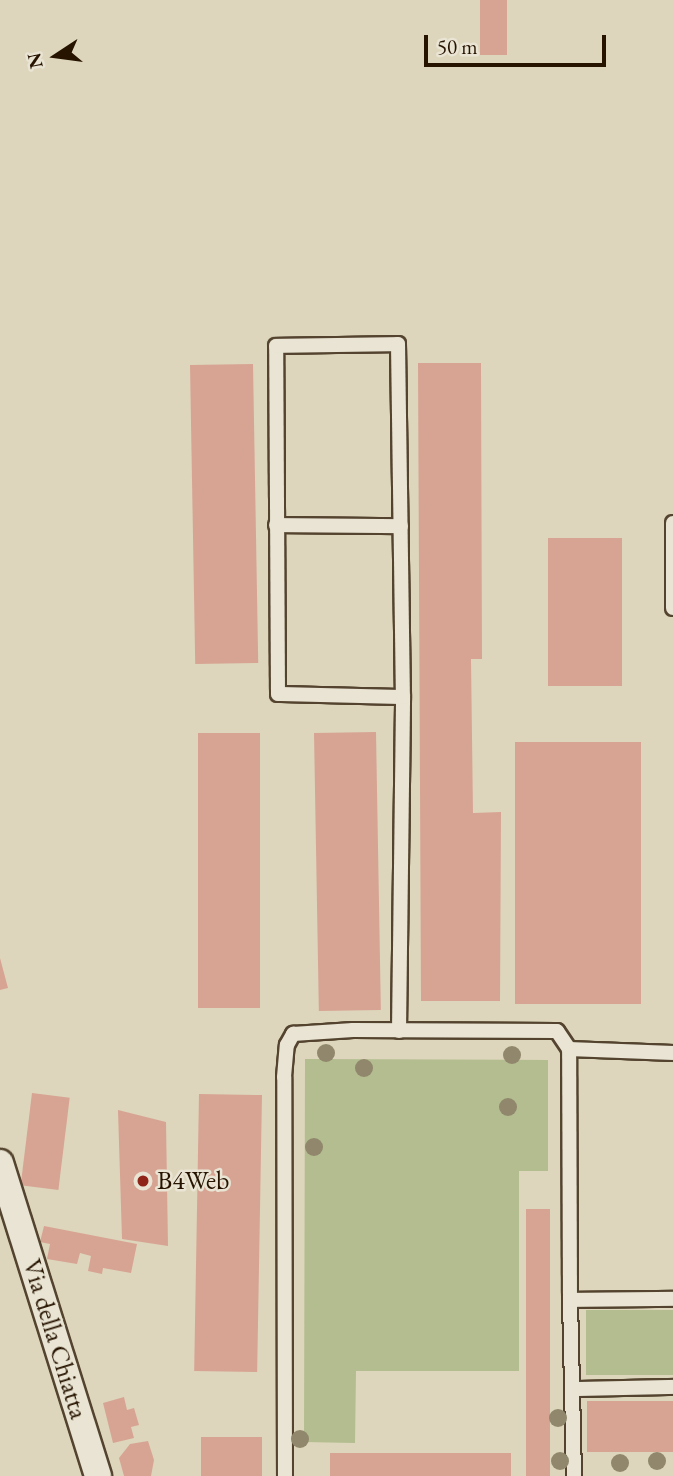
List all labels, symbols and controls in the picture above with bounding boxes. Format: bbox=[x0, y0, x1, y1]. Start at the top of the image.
north arrow bbox=[21, 21, 91, 91]
scale bar bbox=[428, 21, 610, 65]
text: 50 m bbox=[437, 33, 478, 60]
text: N bbox=[21, 51, 49, 71]
place label: B4Web bbox=[157, 1165, 229, 1197]
marker: B4Web bbox=[135, 1173, 151, 1189]
street label: Via della Chiatta bbox=[16, 1255, 94, 1423]

